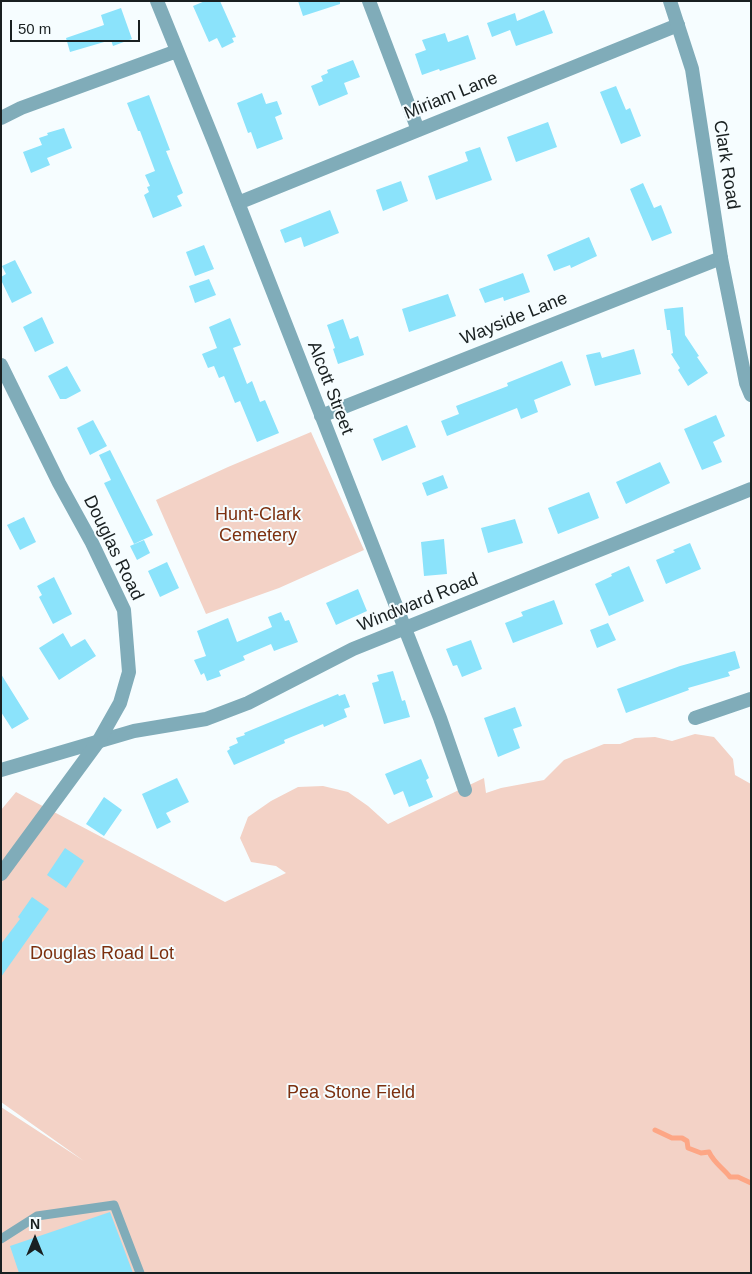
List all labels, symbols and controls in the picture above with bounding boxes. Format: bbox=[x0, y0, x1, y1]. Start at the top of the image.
scale bar bbox=[12, 10, 142, 42]
text: 50 m bbox=[18, 20, 51, 37]
street label: Miriam Lane bbox=[401, 67, 501, 125]
street label: Clark Road bbox=[708, 119, 744, 211]
street label: Wayside Lane bbox=[457, 288, 571, 350]
street label: Alcott Street bbox=[302, 338, 358, 438]
street label: Douglas Road bbox=[78, 492, 148, 604]
park label: Hunt-Clark Cemetery bbox=[215, 504, 301, 546]
street label: Windward Road bbox=[355, 569, 481, 637]
park label: Douglas Road Lot bbox=[30, 943, 174, 965]
park label: Pea Stone Field bbox=[287, 1082, 415, 1104]
north arrow bbox=[10, 1214, 60, 1264]
text: N bbox=[30, 1216, 40, 1232]

